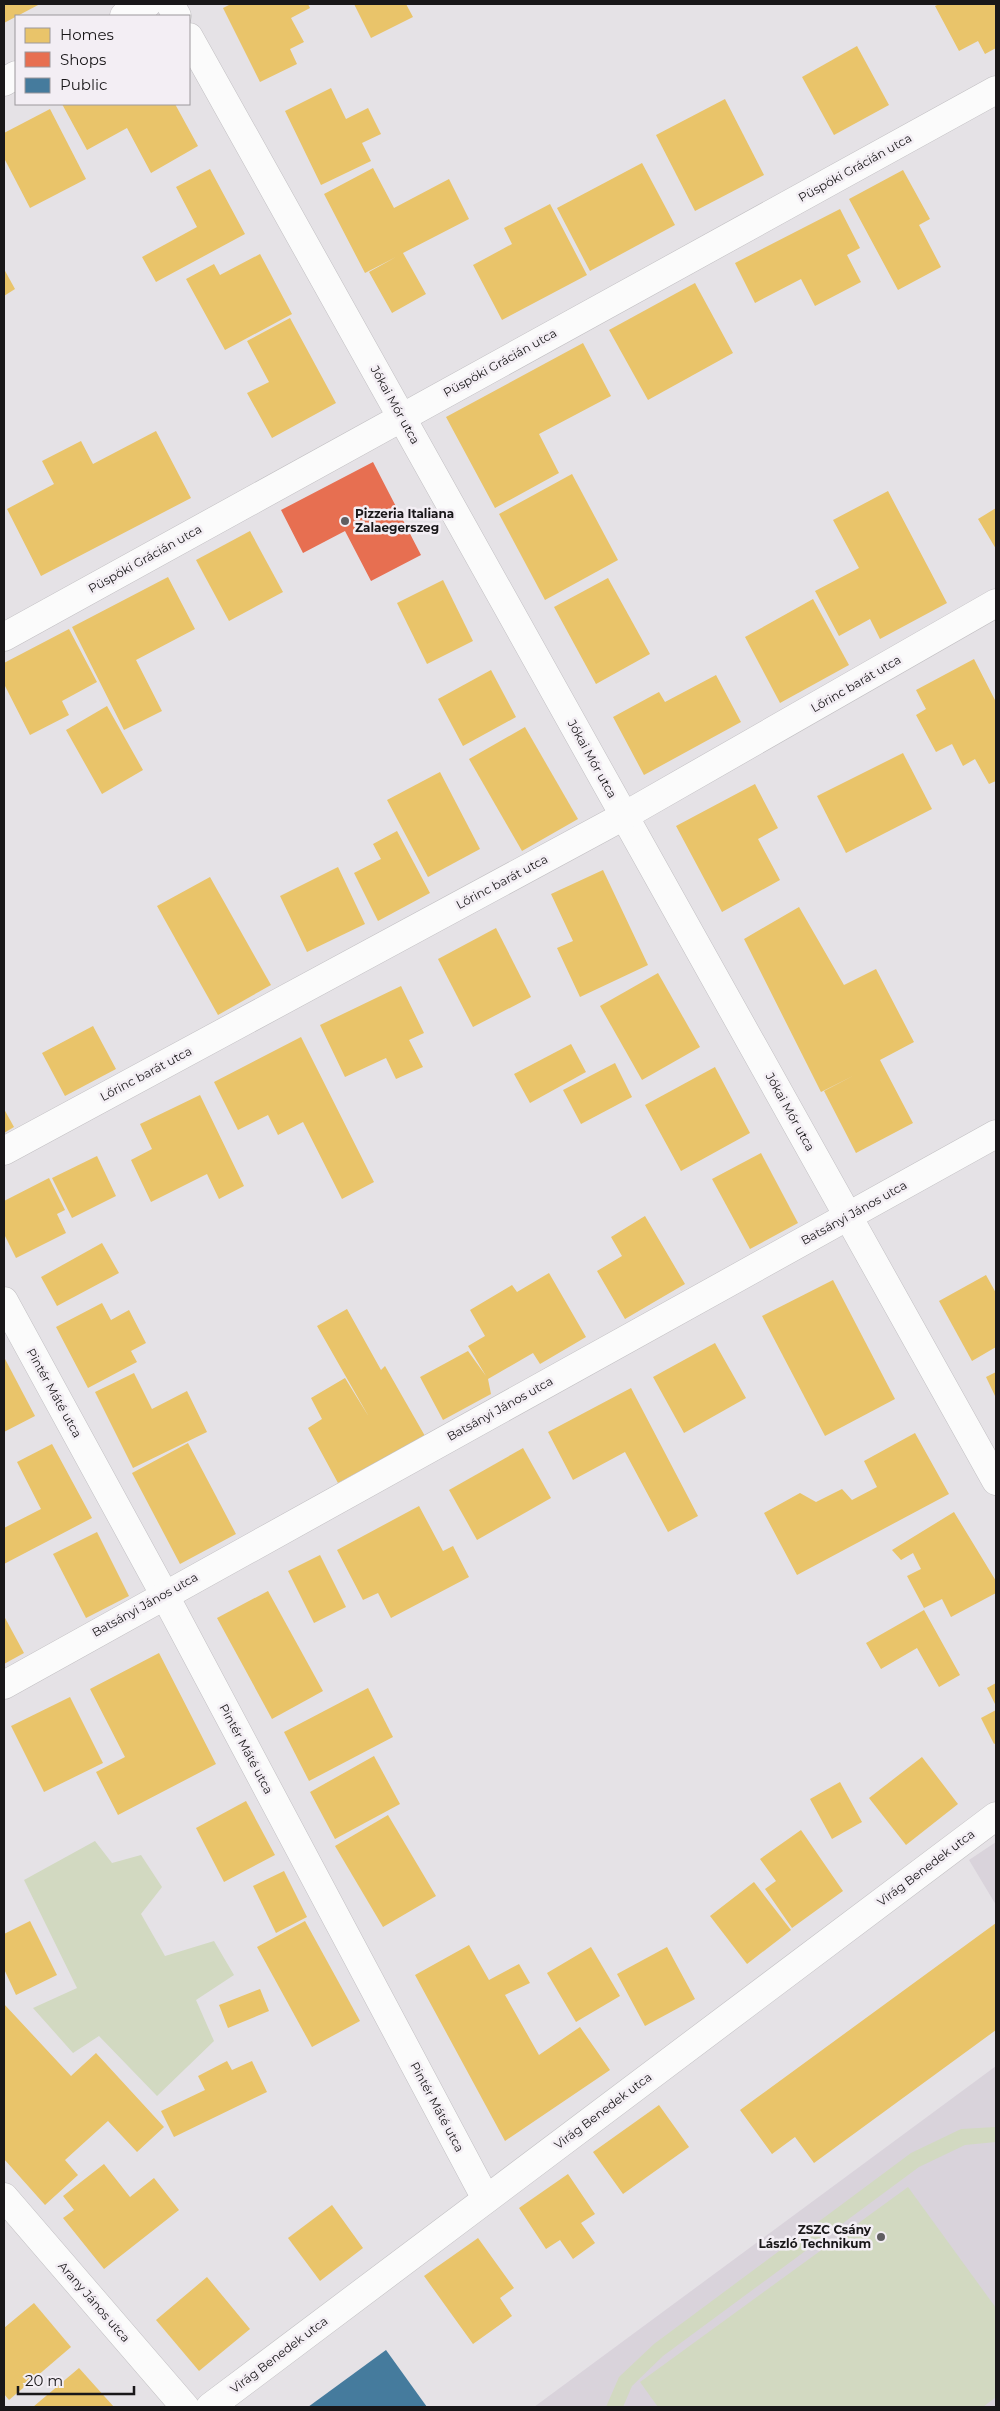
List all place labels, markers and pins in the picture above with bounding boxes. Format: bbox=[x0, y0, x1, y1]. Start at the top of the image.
place label: Pizzeria Italiana Zalaegerszeg bbox=[355, 506, 454, 535]
marker: Pizzeria Italiana Zalaegerszeg bbox=[339, 515, 351, 527]
place label: ZSZC Csány László Technikum bbox=[758, 2222, 872, 2251]
marker: ZSZC Csány László Technikum bbox=[875, 2231, 887, 2243]

